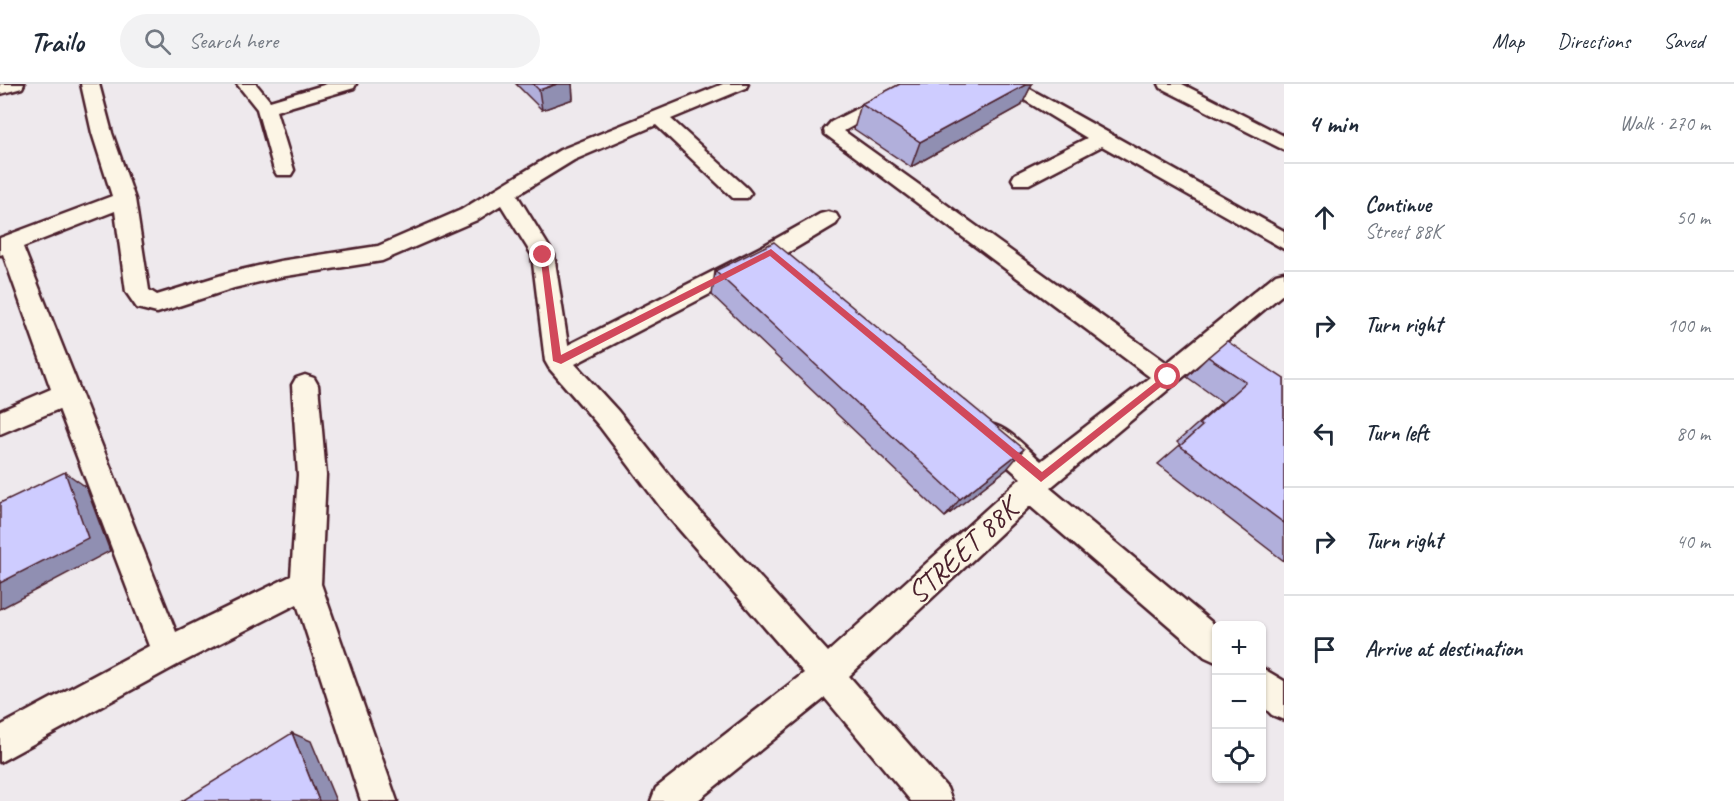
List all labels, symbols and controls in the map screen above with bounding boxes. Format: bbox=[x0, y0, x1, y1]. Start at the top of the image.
search box bbox=[120, 14, 540, 68]
text: Trailo bbox=[30, 24, 84, 59]
icon: search bbox=[141, 25, 174, 58]
text: Search here bbox=[189, 27, 278, 55]
text: Map bbox=[1492, 28, 1524, 54]
text: Directions bbox=[1557, 28, 1630, 54]
text: Saved bbox=[1663, 28, 1704, 54]
text: 4 min bbox=[1308, 107, 1358, 140]
text: Walk · 270 m bbox=[1620, 111, 1710, 136]
text: Continue bbox=[1365, 191, 1431, 219]
icon: ahead bbox=[1308, 201, 1341, 234]
text: 50 m bbox=[1676, 205, 1710, 230]
text: Street 88K bbox=[1365, 219, 1441, 244]
route end bbox=[529, 241, 555, 267]
icon: right bbox=[1308, 309, 1341, 342]
text: Turn right bbox=[1365, 311, 1442, 339]
text: 100 m bbox=[1667, 313, 1710, 338]
route start bbox=[1154, 363, 1180, 389]
icon: left bbox=[1308, 417, 1341, 450]
text: Turn left bbox=[1365, 419, 1429, 447]
text: 80 m bbox=[1676, 421, 1710, 446]
street label: STREET 88K bbox=[899, 486, 1030, 612]
icon: right bbox=[1308, 525, 1341, 558]
text: Turn right bbox=[1365, 527, 1442, 555]
text: 40 m bbox=[1676, 529, 1710, 554]
map controls bbox=[1212, 621, 1266, 783]
button: + bbox=[1212, 621, 1266, 675]
icon: arrive bbox=[1308, 633, 1341, 666]
text: Arrive at destination bbox=[1365, 635, 1522, 663]
button: − bbox=[1212, 675, 1266, 729]
button: locate bbox=[1212, 729, 1266, 783]

